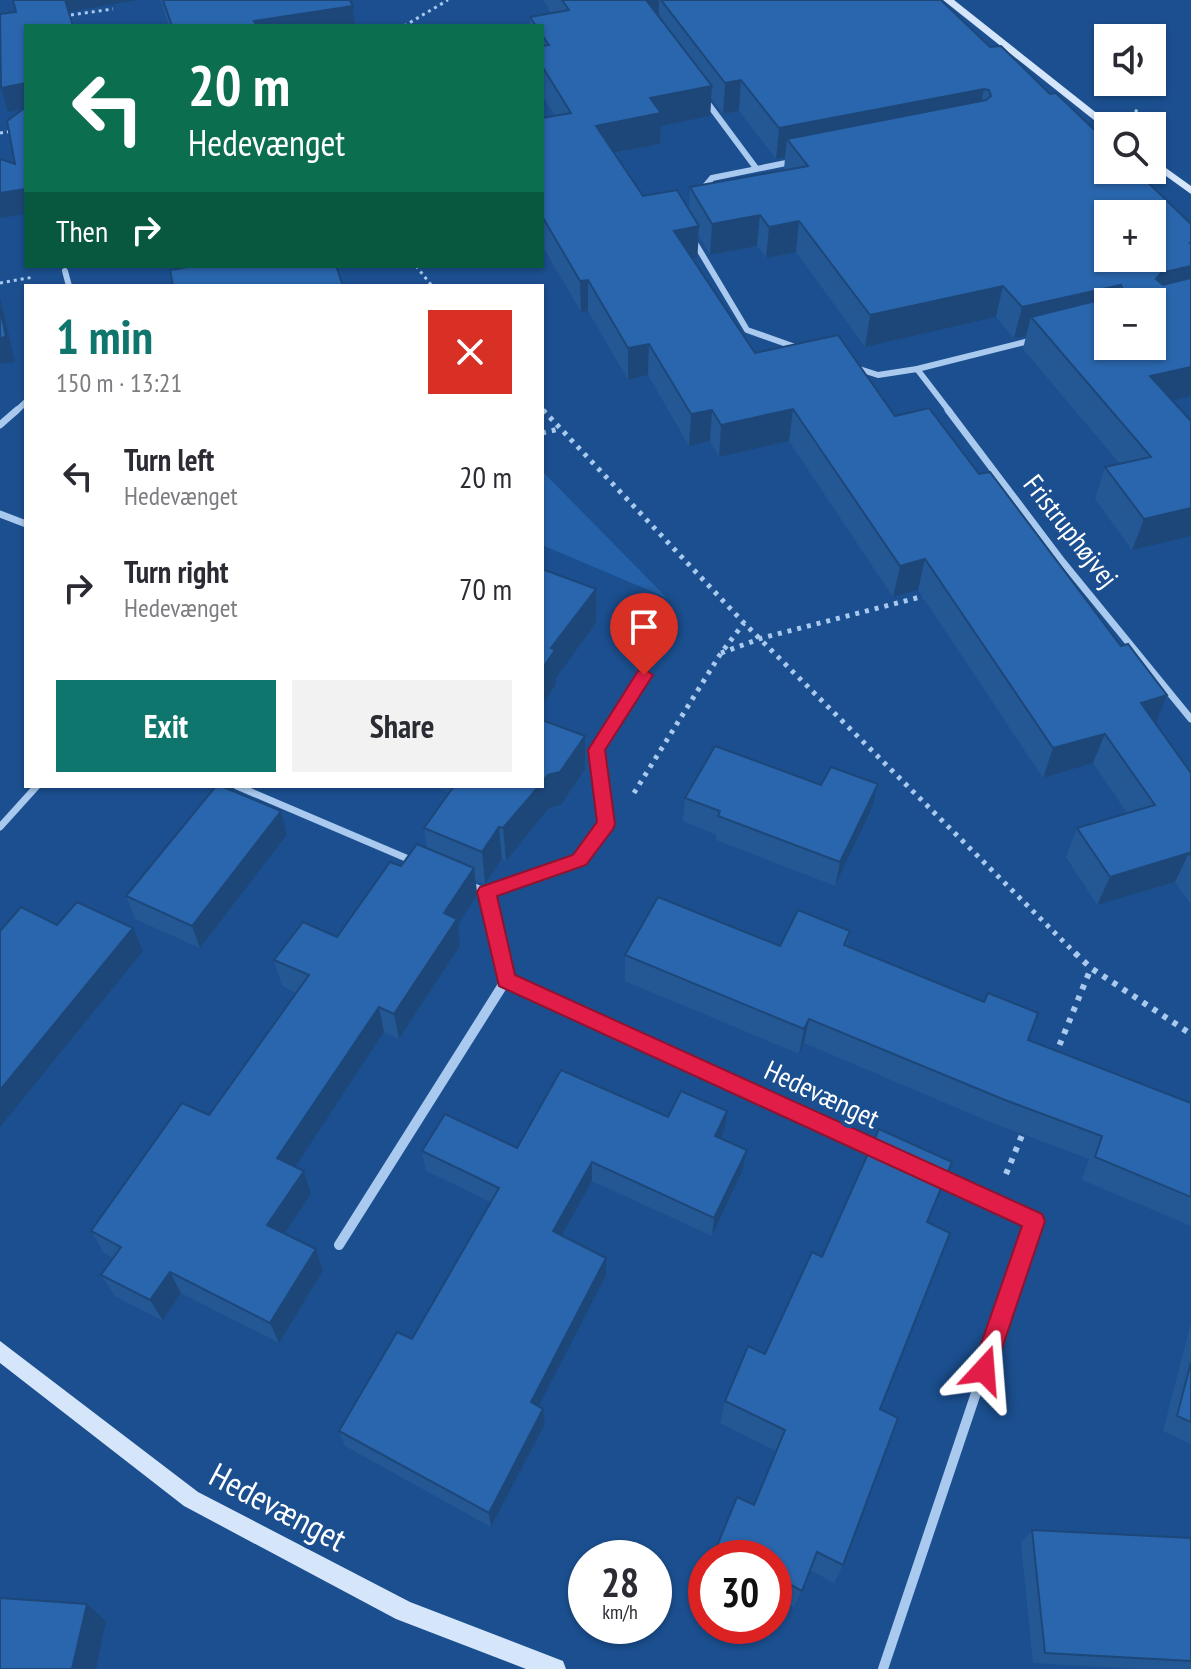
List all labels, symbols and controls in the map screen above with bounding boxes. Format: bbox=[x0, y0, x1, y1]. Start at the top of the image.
map controls bbox=[1094, 24, 1166, 360]
button: sound bbox=[1094, 24, 1166, 96]
text: 20 m bbox=[188, 49, 290, 121]
icon: left bbox=[56, 56, 160, 160]
button: search bbox=[1094, 112, 1166, 184]
text: Hedevænget bbox=[188, 119, 345, 166]
button: + bbox=[1094, 200, 1166, 272]
icon: right bbox=[124, 208, 168, 252]
text: Then bbox=[56, 211, 108, 250]
button: − bbox=[1094, 288, 1166, 360]
text: 1 min bbox=[56, 305, 153, 367]
button: close bbox=[428, 310, 512, 394]
text: 150 m · 13:21 bbox=[56, 366, 182, 399]
text: Turn left bbox=[124, 440, 214, 479]
icon: left bbox=[56, 454, 100, 498]
text: 20 m bbox=[459, 457, 512, 496]
street label: Fristruphøjvej bbox=[1016, 467, 1127, 595]
text: Hedevænget bbox=[124, 479, 238, 512]
text: Turn right bbox=[124, 552, 228, 591]
icon: right bbox=[56, 566, 100, 610]
text: 70 m bbox=[459, 569, 512, 608]
text: Hedevænget bbox=[124, 591, 238, 624]
pin bbox=[610, 593, 678, 675]
icon: arrive bbox=[622, 605, 666, 649]
button: Exit bbox=[56, 680, 276, 772]
button: Share bbox=[292, 680, 512, 772]
street label: Hedevænget bbox=[759, 1051, 886, 1136]
position arrow bbox=[942, 1328, 1026, 1412]
street label: Hedevænget bbox=[203, 1452, 355, 1561]
speed limit sign: 30 bbox=[688, 1540, 792, 1644]
text: 28 bbox=[601, 1556, 639, 1608]
text: km/h bbox=[602, 1599, 638, 1625]

